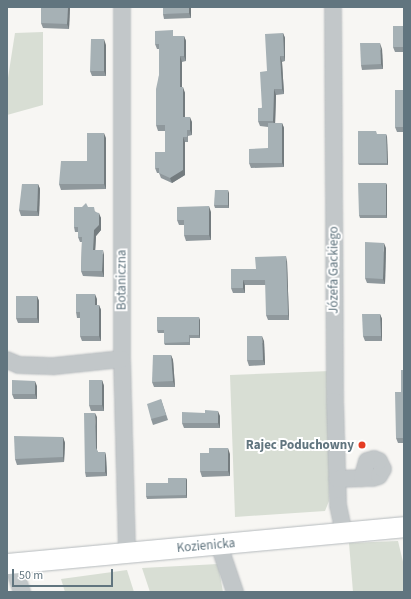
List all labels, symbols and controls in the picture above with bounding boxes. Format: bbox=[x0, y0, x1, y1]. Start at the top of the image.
street label: Józefa Gackiego bbox=[326, 226, 342, 314]
street label: Botaniczna bbox=[114, 250, 130, 310]
place label: Rajec Poduchowny bbox=[246, 437, 354, 453]
marker: Rajec Poduchowny bbox=[357, 440, 367, 450]
street label: Kozienicka bbox=[176, 536, 236, 556]
scale bar bbox=[14, 561, 115, 587]
text: 50 m bbox=[19, 567, 43, 584]

